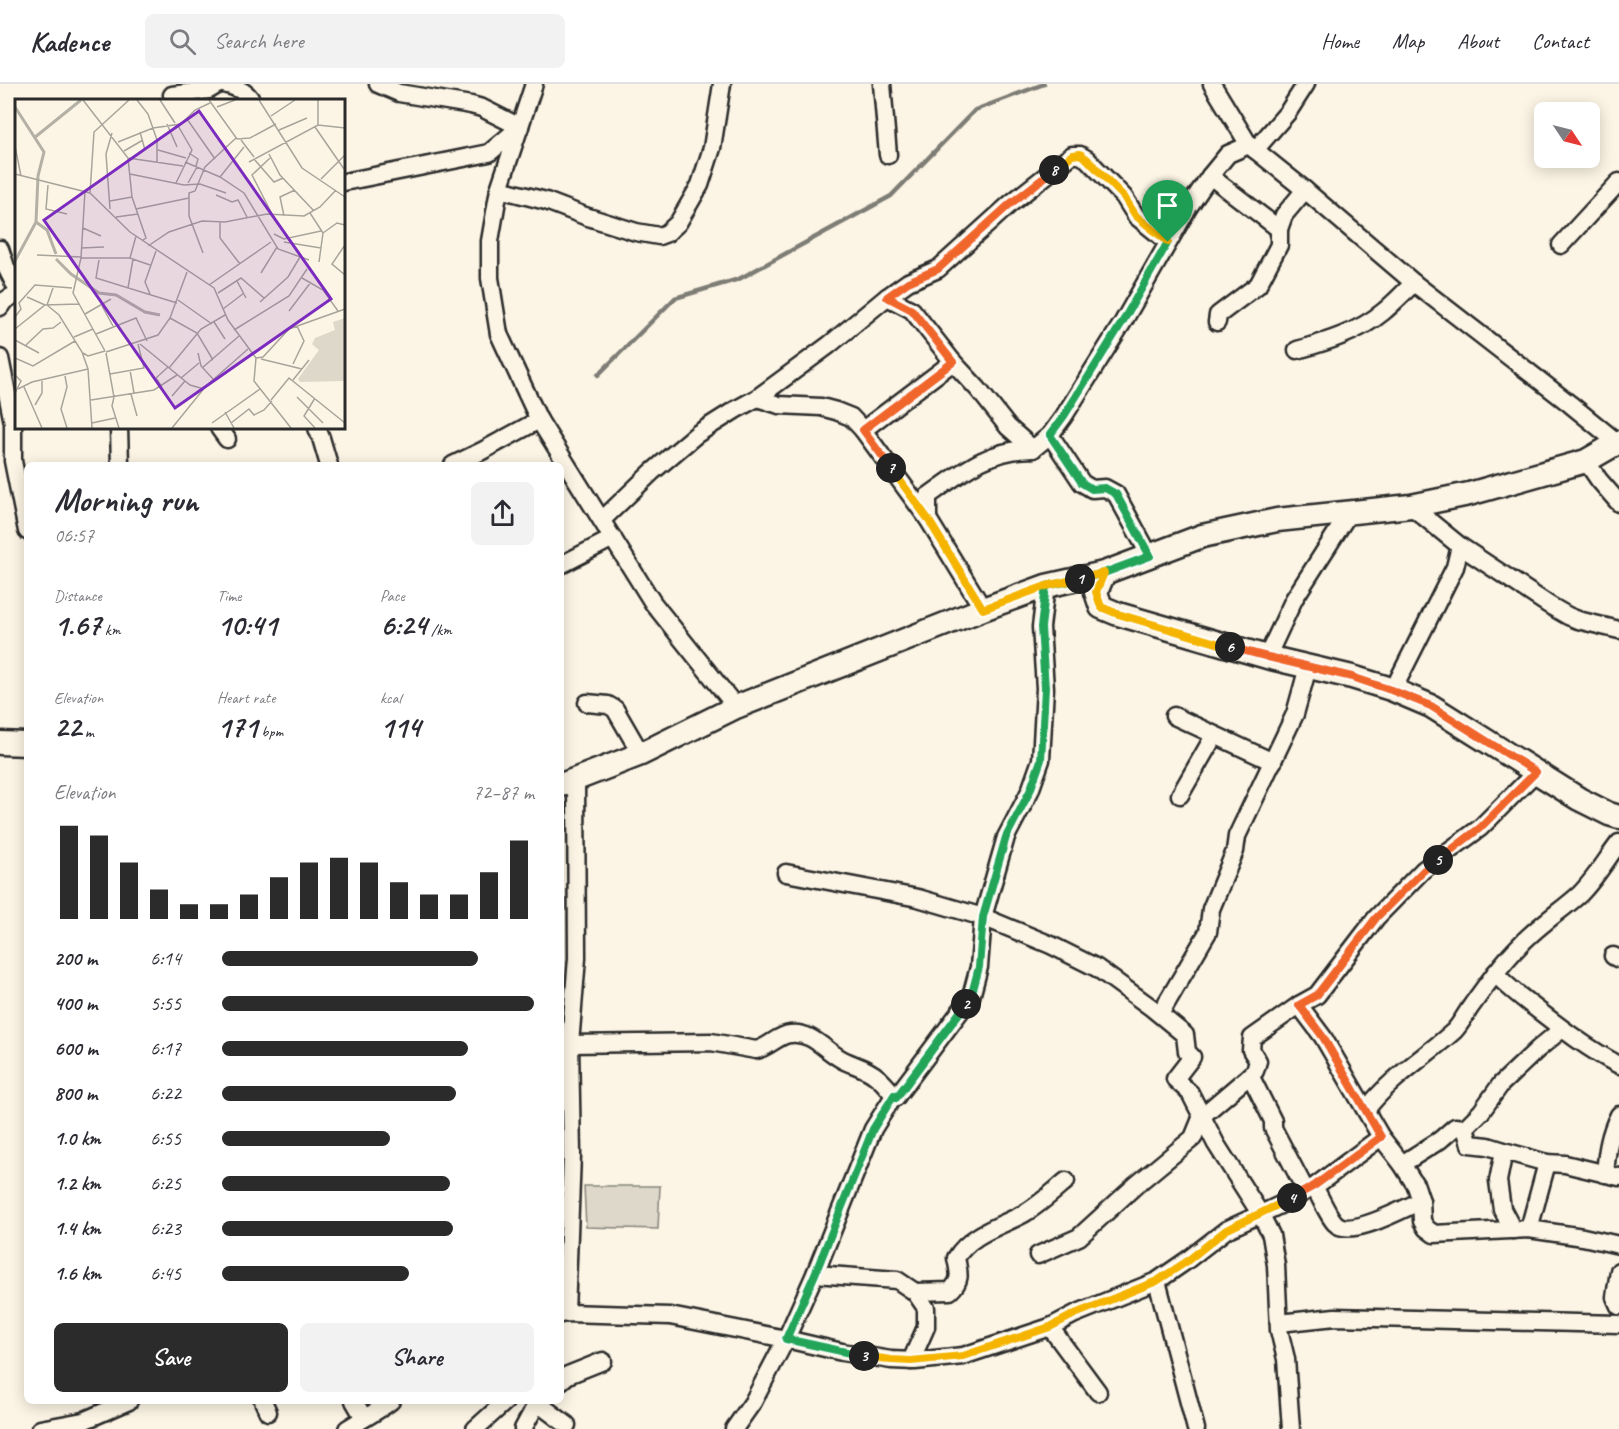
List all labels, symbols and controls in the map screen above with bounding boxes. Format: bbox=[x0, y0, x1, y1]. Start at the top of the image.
search box bbox=[145, 14, 565, 68]
text: Kadence bbox=[30, 24, 109, 59]
icon: search bbox=[166, 25, 199, 58]
text: Search here bbox=[214, 27, 304, 55]
text: Home bbox=[1321, 28, 1359, 54]
text: Map bbox=[1392, 28, 1424, 54]
text: About bbox=[1457, 28, 1499, 54]
text: Contact bbox=[1532, 28, 1589, 54]
inset map bbox=[15, 99, 345, 429]
north arrow bbox=[1534, 102, 1600, 168]
map controls bbox=[1534, 102, 1600, 168]
pin: 8 bbox=[1039, 155, 1069, 185]
text: 8 bbox=[1050, 160, 1058, 180]
pin bbox=[1142, 180, 1193, 242]
icon: arrive bbox=[1151, 189, 1184, 222]
pin: 7 bbox=[876, 453, 906, 483]
text: 7 bbox=[887, 458, 895, 478]
text: Morning run bbox=[54, 479, 198, 521]
button: share bbox=[471, 482, 534, 545]
text: 06:57 bbox=[54, 523, 94, 548]
pin: 1 bbox=[1065, 564, 1095, 594]
text: 1 bbox=[1076, 569, 1084, 589]
text: Distance bbox=[54, 586, 102, 606]
text: Time bbox=[217, 586, 241, 606]
text: Pace bbox=[380, 586, 405, 606]
text: 1.67 bbox=[54, 606, 101, 644]
text: 10:41 bbox=[217, 606, 277, 644]
text: 6:24 bbox=[380, 606, 427, 644]
text: km bbox=[101, 620, 120, 640]
text: /km bbox=[427, 620, 452, 640]
pin: 6 bbox=[1215, 632, 1245, 662]
text: 6 bbox=[1226, 637, 1234, 657]
text: Elevation bbox=[54, 688, 103, 708]
text: Heart rate bbox=[217, 688, 275, 708]
text: kcal bbox=[380, 688, 401, 708]
text: 22 bbox=[54, 708, 81, 746]
text: 171 bbox=[217, 708, 257, 746]
text: 114 bbox=[380, 708, 421, 746]
text: m bbox=[81, 722, 94, 742]
text: bpm bbox=[257, 722, 283, 742]
text: Elevation bbox=[54, 780, 116, 805]
text: 72–87 m bbox=[473, 780, 534, 805]
pin: 5 bbox=[1423, 845, 1453, 875]
text: 5 bbox=[1435, 850, 1441, 870]
text: 200 m bbox=[54, 946, 97, 971]
text: 6:14 bbox=[150, 946, 181, 971]
pin: 2 bbox=[951, 989, 981, 1019]
text: 400 m bbox=[54, 991, 97, 1016]
text: 5:55 bbox=[150, 991, 181, 1016]
text: 2 bbox=[962, 994, 970, 1014]
text: 600 m bbox=[54, 1036, 98, 1061]
text: 6:17 bbox=[150, 1036, 181, 1061]
text: 800 m bbox=[54, 1081, 97, 1106]
text: 6:22 bbox=[150, 1081, 181, 1106]
text: 1.0 km bbox=[54, 1126, 101, 1151]
text: 6:55 bbox=[150, 1126, 181, 1151]
text: 1.2 km bbox=[54, 1171, 101, 1196]
text: 6:25 bbox=[150, 1171, 181, 1196]
pin: 4 bbox=[1277, 1183, 1307, 1213]
text: 4 bbox=[1288, 1188, 1296, 1208]
text: 1.4 km bbox=[54, 1216, 101, 1241]
text: 6:23 bbox=[150, 1216, 181, 1241]
text: 1.6 km bbox=[54, 1261, 101, 1286]
text: 6:45 bbox=[150, 1261, 181, 1286]
button: Save bbox=[54, 1323, 288, 1392]
button: Share bbox=[300, 1323, 534, 1392]
pin: 3 bbox=[849, 1341, 879, 1371]
text: 3 bbox=[860, 1346, 868, 1366]

